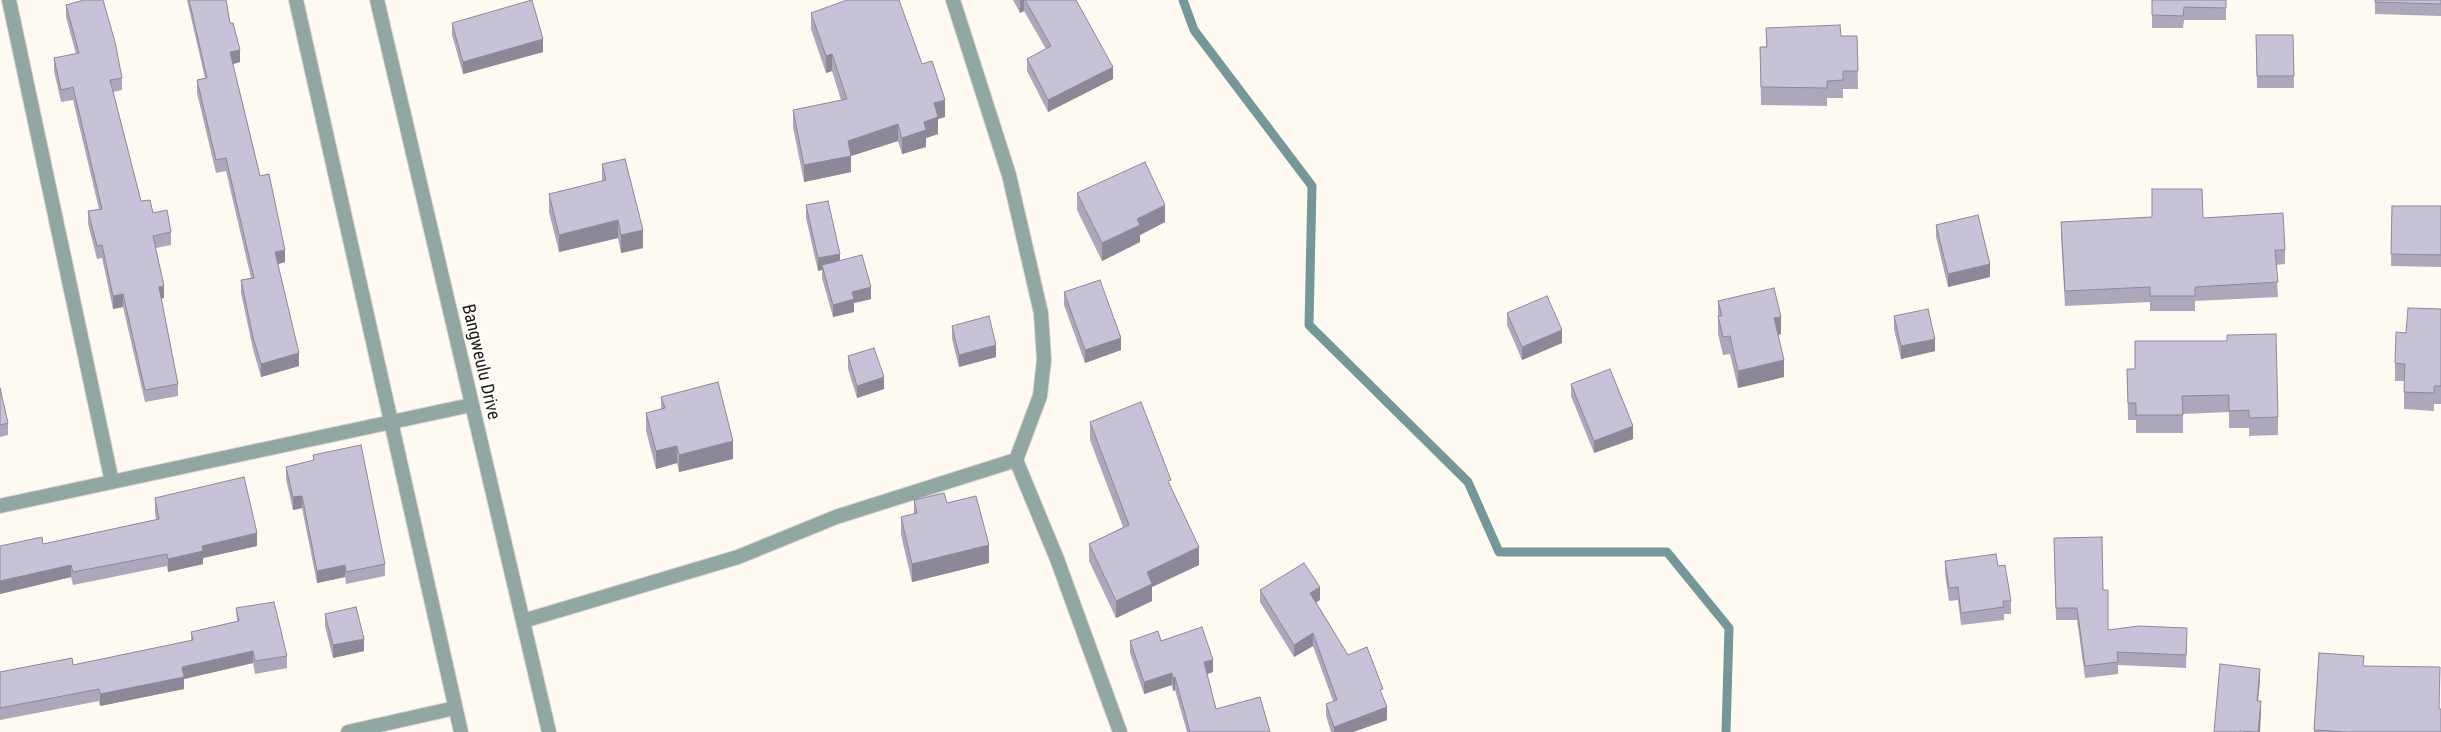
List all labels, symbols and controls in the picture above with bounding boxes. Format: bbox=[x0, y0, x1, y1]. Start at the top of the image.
street label: Bangweulu Drive bbox=[456, 302, 504, 422]

